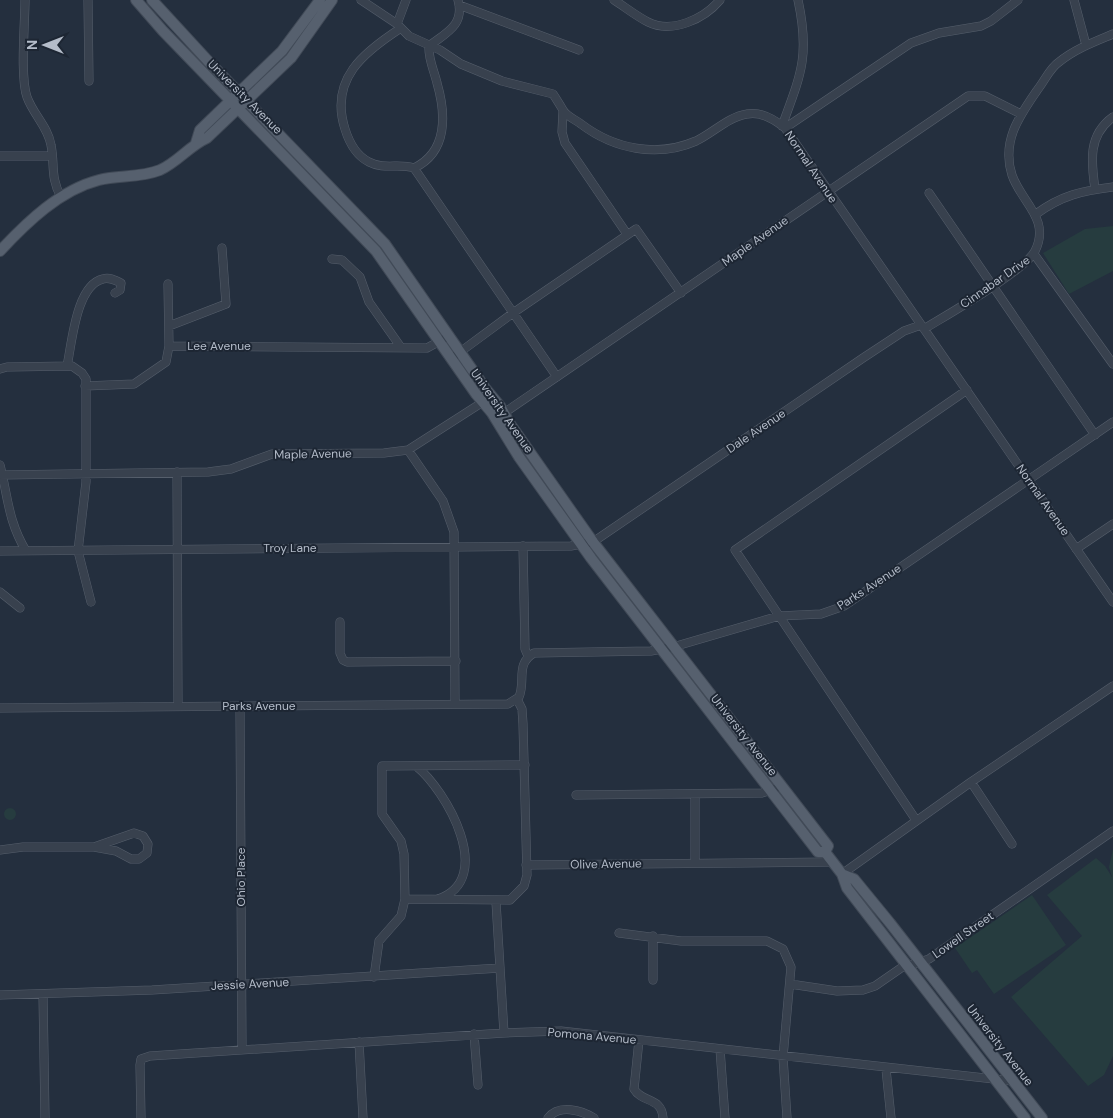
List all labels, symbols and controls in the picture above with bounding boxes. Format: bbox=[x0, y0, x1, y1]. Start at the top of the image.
north arrow bbox=[20, 20, 70, 70]
text: N bbox=[23, 40, 41, 50]
street label: University Avenue bbox=[204, 56, 286, 138]
street label: Normal Avenue bbox=[781, 128, 841, 206]
street label: Maple Avenue bbox=[719, 212, 792, 270]
street label: Cinnabar Drive bbox=[957, 252, 1033, 312]
street label: Lee Avenue bbox=[187, 338, 251, 354]
street label: University Avenue bbox=[467, 366, 537, 456]
street label: Dale Avenue bbox=[723, 405, 789, 457]
street label: Maple Avenue bbox=[274, 445, 352, 463]
street label: Normal Avenue bbox=[1012, 461, 1074, 539]
street label: Troy Lane bbox=[263, 540, 317, 556]
street label: Parks Avenue bbox=[834, 560, 904, 614]
street label: University Avenue bbox=[707, 691, 781, 779]
street label: Parks Avenue bbox=[222, 698, 296, 714]
street label: Ohio Place bbox=[233, 847, 249, 907]
street label: Olive Avenue bbox=[570, 855, 642, 873]
street label: Lowell Street bbox=[929, 908, 997, 962]
street label: Jessie Avenue bbox=[210, 974, 290, 994]
street label: University Avenue bbox=[963, 1001, 1037, 1089]
street label: Pomona Avenue bbox=[547, 1024, 637, 1048]

